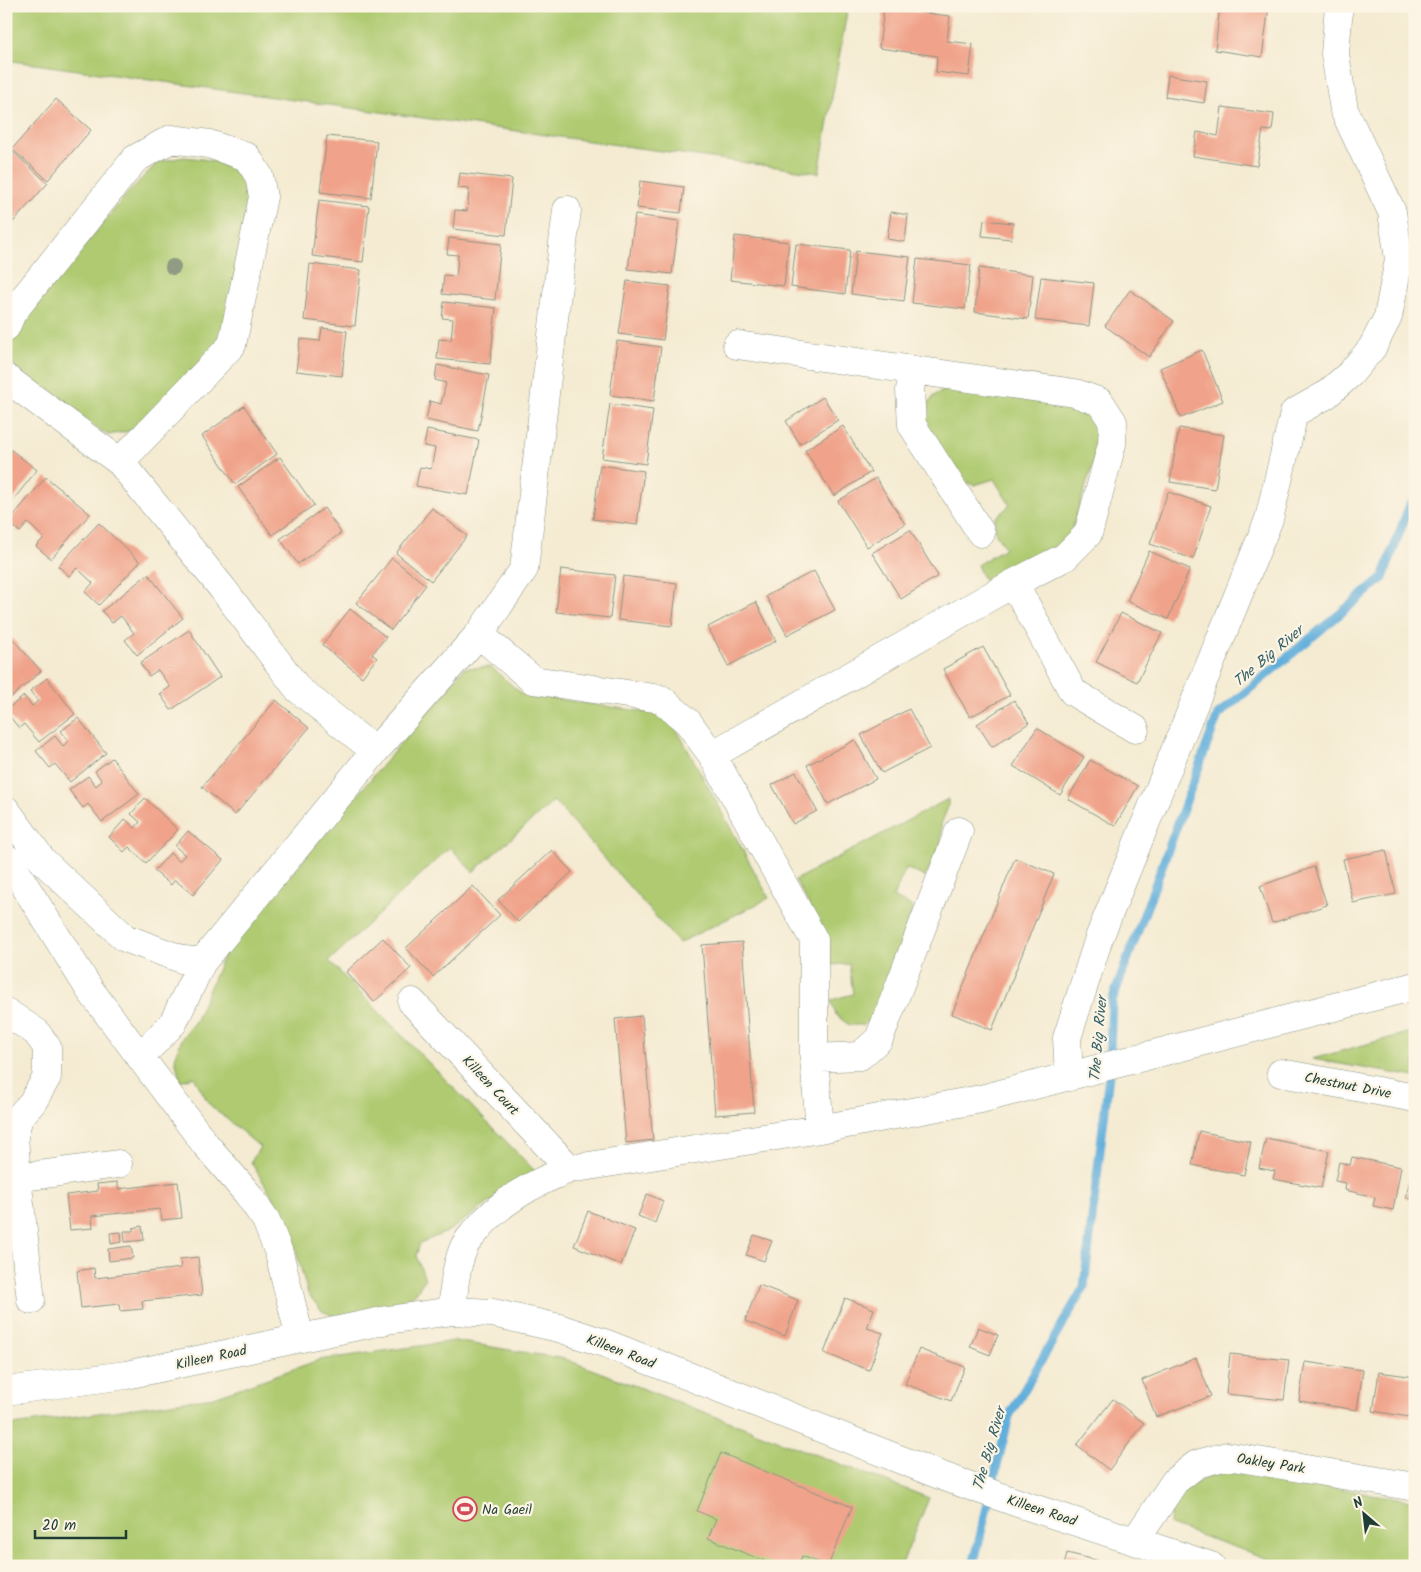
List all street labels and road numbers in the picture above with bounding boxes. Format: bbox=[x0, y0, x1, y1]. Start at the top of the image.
street label: Killeen Court bbox=[456, 1051, 525, 1121]
street label: Chestnut Drive bbox=[1303, 1067, 1394, 1105]
street label: Killeen Road bbox=[583, 1329, 659, 1376]
street label: Killeen Road bbox=[174, 1340, 250, 1376]
street label: Oakley Park bbox=[1235, 1448, 1307, 1480]
street label: Killeen Road bbox=[1004, 1489, 1080, 1533]

